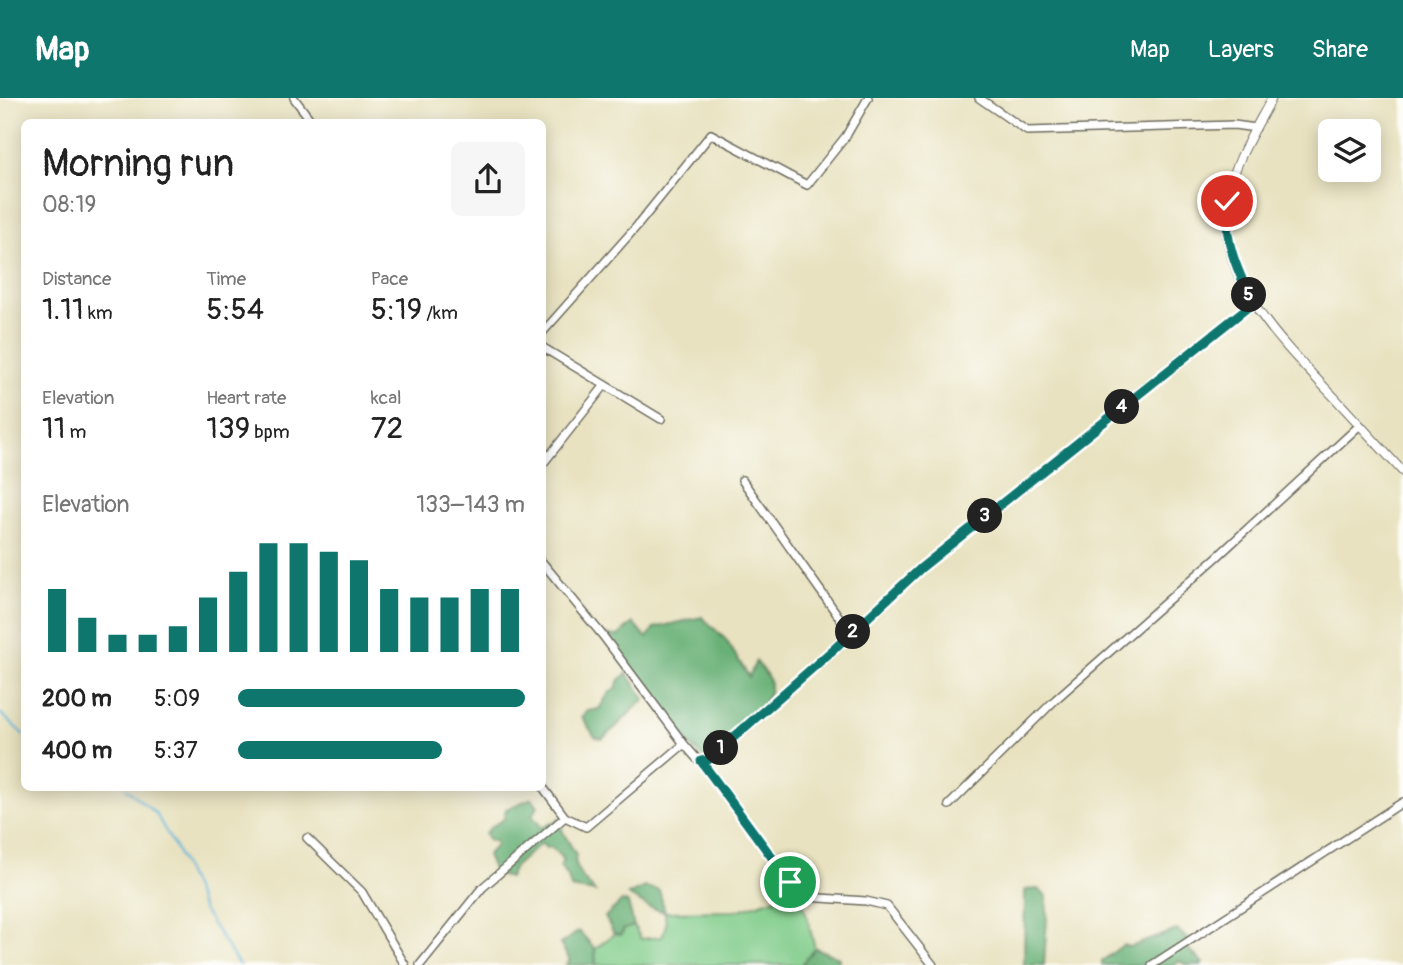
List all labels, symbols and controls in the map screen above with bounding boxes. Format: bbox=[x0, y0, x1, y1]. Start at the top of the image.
text: Map bbox=[35, 29, 90, 70]
text: Map bbox=[1130, 35, 1170, 64]
text: Layers bbox=[1208, 35, 1274, 64]
text: Share bbox=[1312, 35, 1368, 64]
map controls bbox=[1318, 119, 1381, 182]
button: layers bbox=[1318, 119, 1381, 182]
text: Morning run bbox=[42, 140, 234, 188]
button: share bbox=[451, 142, 525, 216]
pin bbox=[1197, 171, 1257, 231]
icon: check bbox=[1208, 182, 1246, 220]
text: 08:19 bbox=[42, 190, 96, 219]
text: Distance bbox=[42, 267, 111, 291]
text: Time bbox=[206, 267, 246, 291]
text: Pace bbox=[371, 267, 408, 291]
pin: 5 bbox=[1232, 278, 1266, 312]
text: 5 bbox=[1243, 282, 1254, 306]
text: 1.11 bbox=[42, 291, 84, 328]
text: 5:54 bbox=[206, 291, 264, 328]
text: 5:19 bbox=[371, 291, 422, 328]
text: km bbox=[84, 301, 113, 325]
text: /km bbox=[422, 301, 458, 325]
text: Elevation bbox=[42, 386, 114, 410]
text: Heart rate bbox=[206, 386, 286, 410]
text: kcal bbox=[371, 386, 402, 410]
pin: 4 bbox=[1104, 390, 1140, 424]
text: 4 bbox=[1116, 394, 1127, 418]
text: 11 bbox=[42, 410, 65, 447]
text: 139 bbox=[206, 410, 250, 447]
text: 72 bbox=[371, 410, 403, 447]
text: m bbox=[65, 420, 86, 444]
text: bpm bbox=[250, 420, 290, 444]
text: Elevation bbox=[42, 490, 130, 519]
text: 133–143 m bbox=[416, 490, 525, 519]
pin: 3 bbox=[968, 498, 1002, 534]
text: 3 bbox=[979, 503, 990, 527]
pin: 2 bbox=[836, 614, 870, 650]
text: 2 bbox=[847, 619, 858, 643]
text: 200 m bbox=[42, 684, 112, 713]
text: 5:09 bbox=[154, 684, 200, 713]
pin: 1 bbox=[704, 730, 738, 766]
text: 1 bbox=[717, 735, 724, 759]
text: 400 m bbox=[42, 736, 112, 765]
text: 5:37 bbox=[154, 736, 198, 765]
pin bbox=[760, 852, 820, 912]
icon: arrive bbox=[771, 863, 809, 901]

